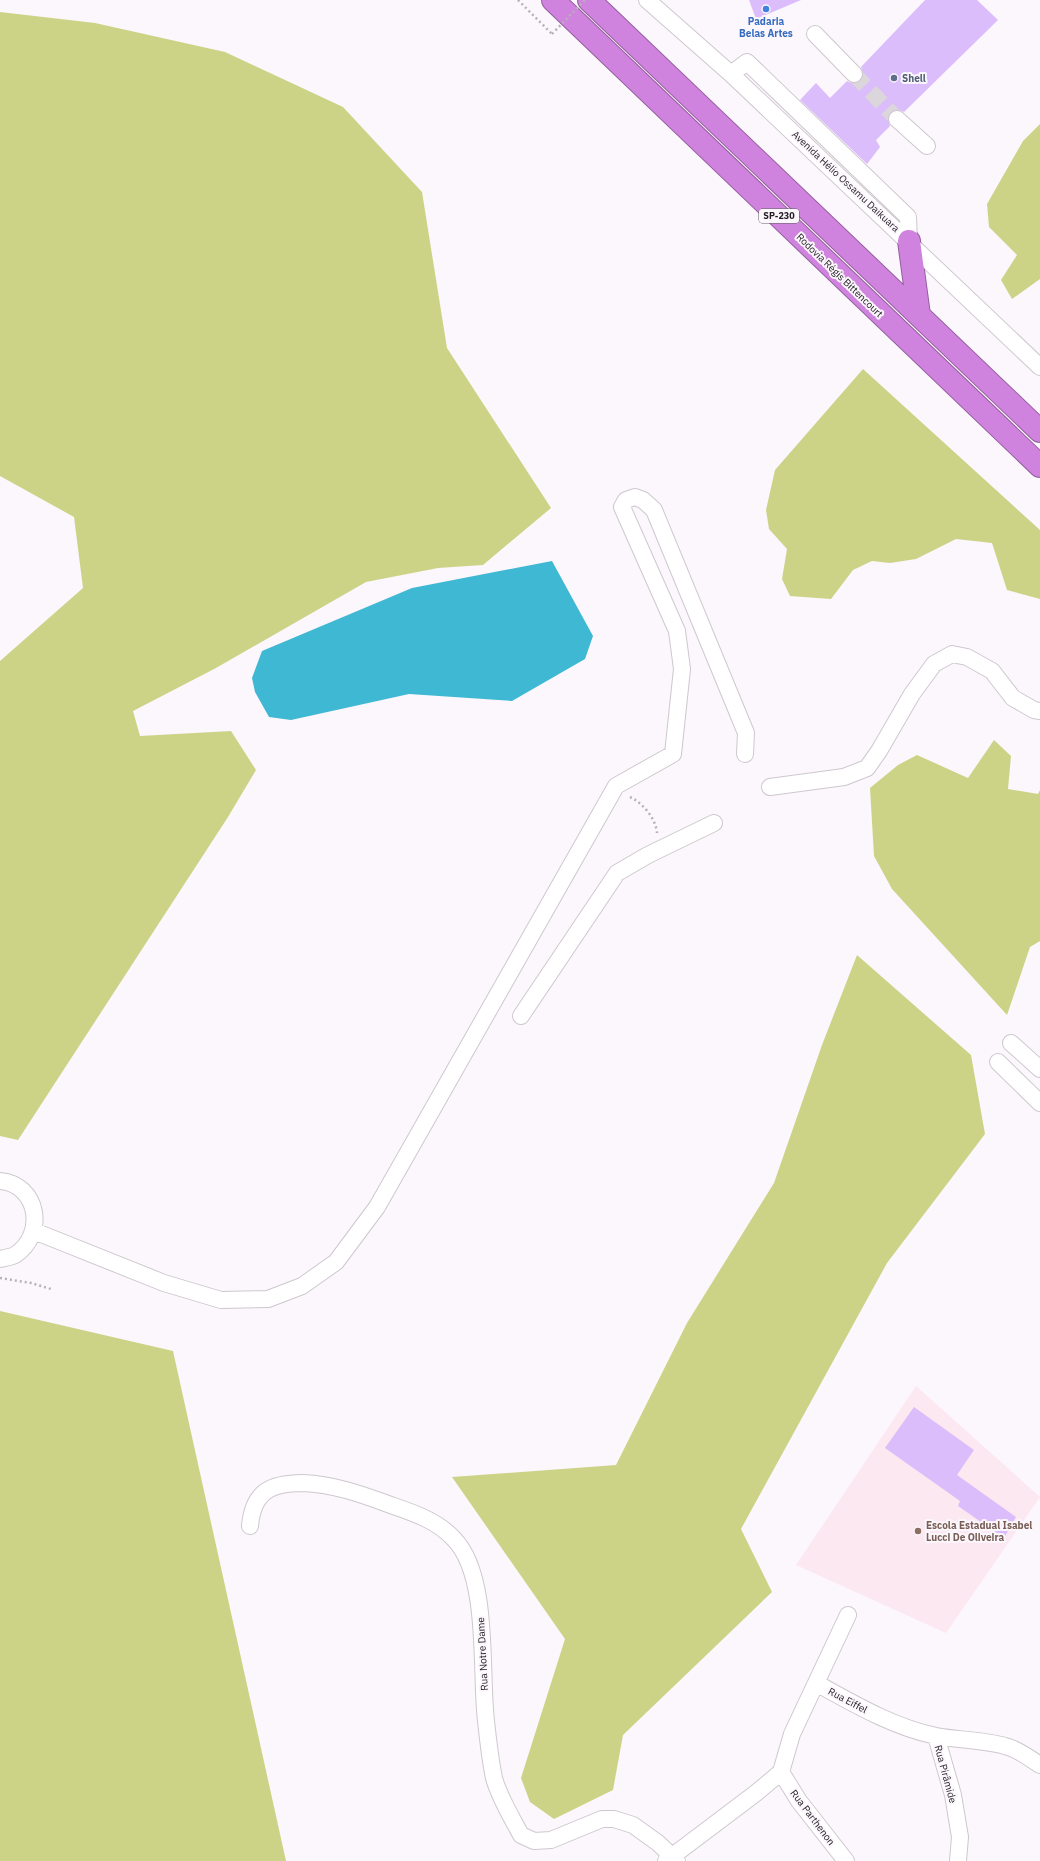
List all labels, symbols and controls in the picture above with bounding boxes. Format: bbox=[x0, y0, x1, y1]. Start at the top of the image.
marker: Padaria Belas Artes bbox=[761, 4, 771, 14]
place label: Padaria Belas Artes bbox=[739, 15, 793, 40]
place label: Shell bbox=[902, 72, 926, 85]
marker: Shell bbox=[889, 73, 899, 83]
street label: Avenida Hélio Ossamu Daikuara bbox=[789, 128, 903, 235]
road number: SP-230 bbox=[759, 209, 799, 223]
street label: Rodovia Régis Bittencourt bbox=[794, 231, 886, 321]
place label: Escola Estadual Isabel Lucci De Oliveira bbox=[926, 1519, 1032, 1544]
marker: Escola Estadual Isabel Lucci De Oliveira bbox=[913, 1526, 923, 1536]
street label: Rua Notre Dame bbox=[474, 1616, 491, 1691]
street label: Rua Eiffel bbox=[826, 1685, 870, 1716]
street label: Rua Pirâmide bbox=[931, 1744, 960, 1805]
street label: Rua Parthenon bbox=[787, 1787, 838, 1848]

